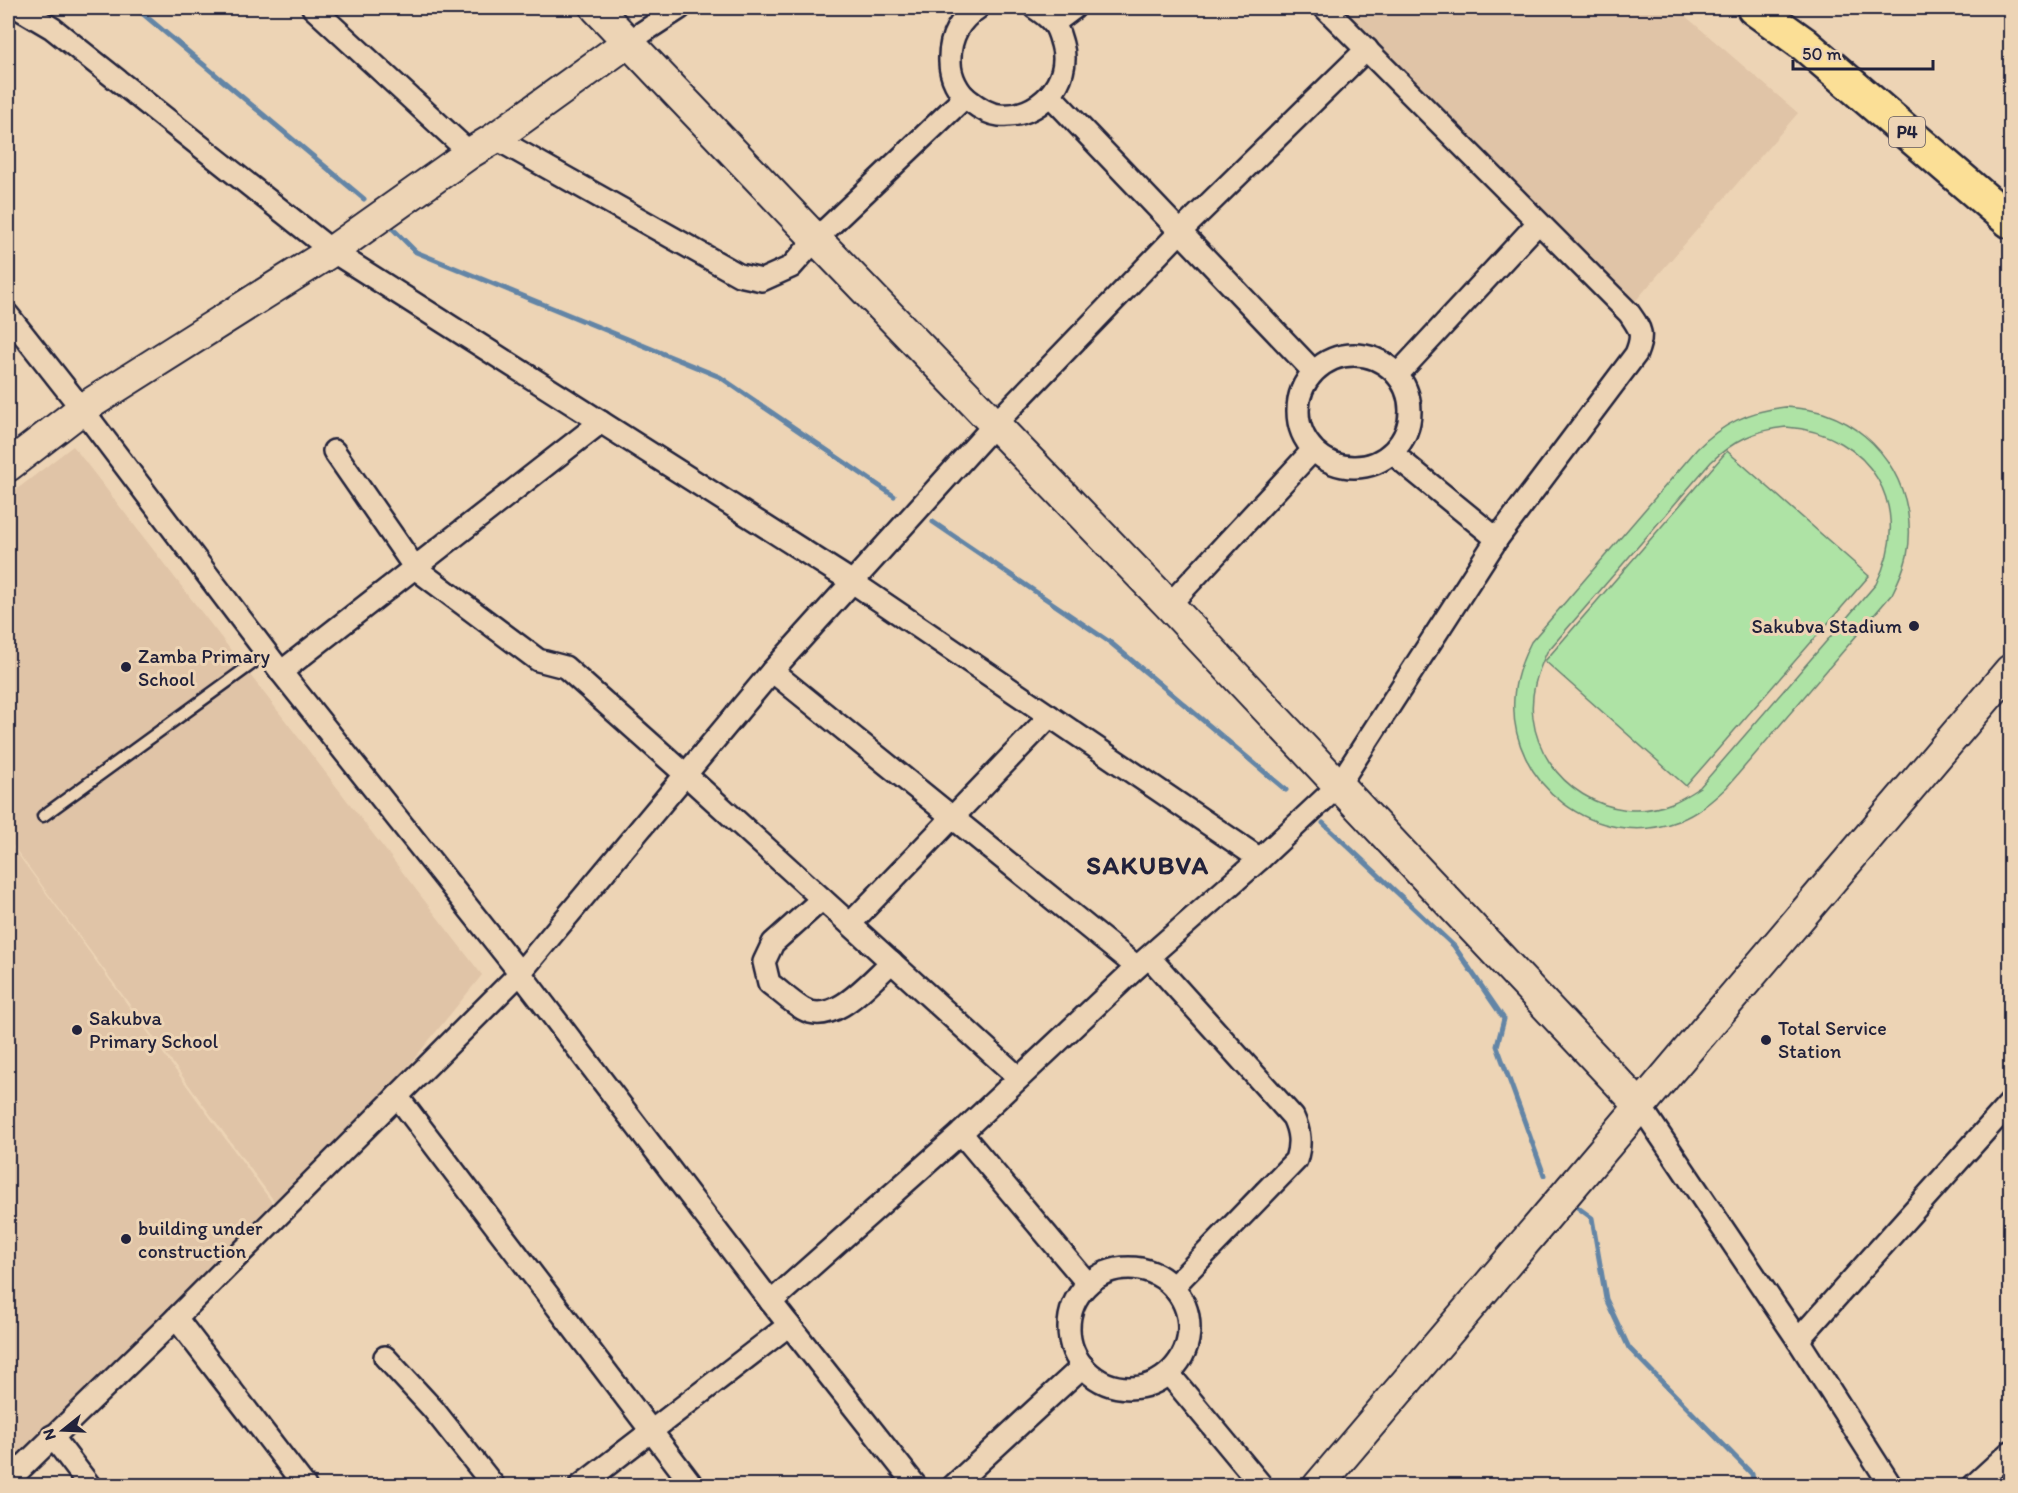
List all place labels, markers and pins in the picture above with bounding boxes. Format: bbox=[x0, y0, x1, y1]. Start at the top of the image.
place label: Sakubva Stadium bbox=[1752, 614, 1902, 638]
marker: Sakubva Stadium bbox=[1907, 619, 1921, 633]
place label: Zamba Primary School bbox=[138, 644, 271, 691]
marker: Zamba Primary School bbox=[119, 660, 133, 674]
place label: Sakubva Primary School bbox=[89, 1006, 219, 1053]
place label: Total Service Station bbox=[1778, 1016, 1887, 1063]
marker: Sakubva Primary School bbox=[70, 1023, 84, 1037]
marker: Total Service Station bbox=[1759, 1033, 1773, 1047]
place label: building under construction bbox=[138, 1216, 263, 1263]
marker: building under construction bbox=[119, 1232, 133, 1246]

